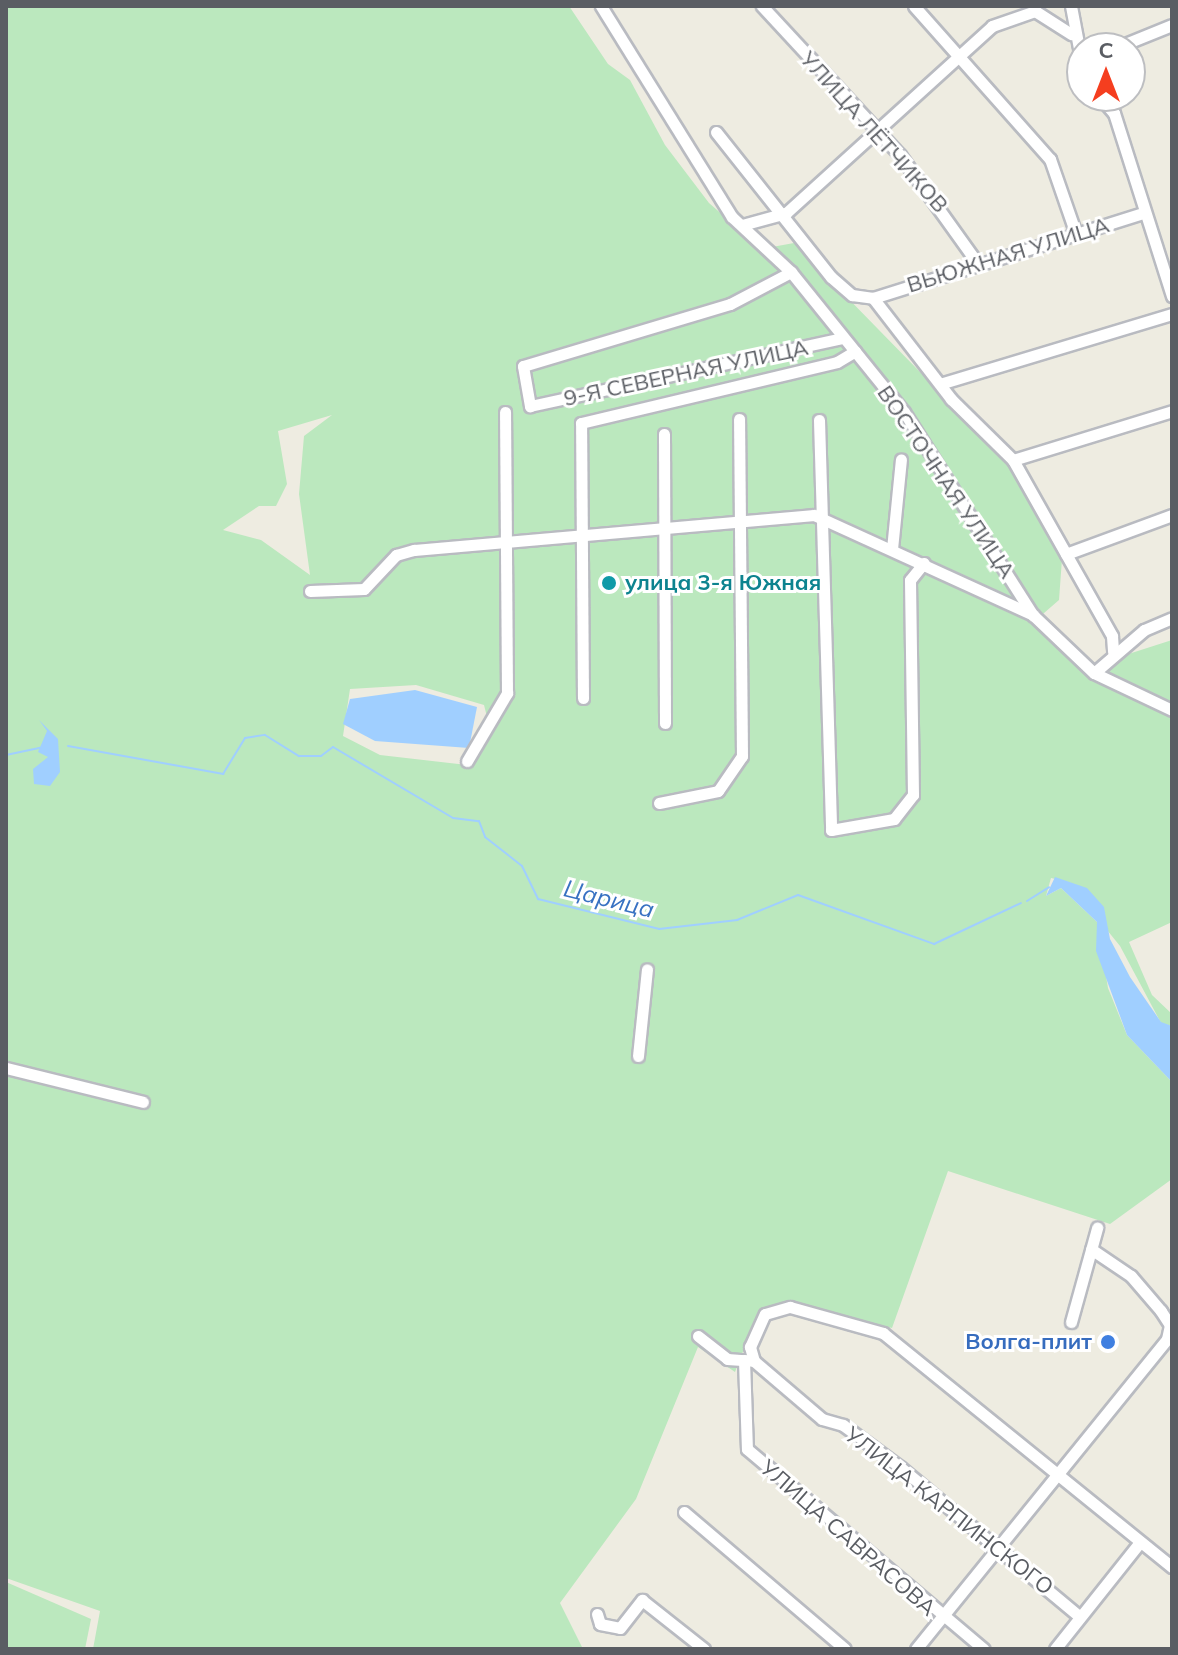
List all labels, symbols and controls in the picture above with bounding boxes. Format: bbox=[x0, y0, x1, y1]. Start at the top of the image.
north arrow bbox=[1066, 32, 1146, 112]
text: С bbox=[1098, 36, 1114, 64]
street label: УЛИЦА ЛЁТЧИКОВ bbox=[795, 46, 953, 218]
street label: ВЬЮЖНАЯ УЛИЦА bbox=[904, 212, 1112, 298]
street label: 9-Я СЕВЕРНАЯ УЛИЦА bbox=[561, 334, 811, 412]
street label: ВОСТОЧНАЯ УЛИЦА bbox=[872, 381, 1020, 583]
place label: улица 3-я Южная bbox=[625, 570, 821, 596]
marker: улица 3-я Южная bbox=[600, 574, 618, 592]
water label: Царица bbox=[561, 874, 657, 924]
place label: Волга-плит bbox=[965, 1329, 1092, 1355]
marker: Волга-плит bbox=[1099, 1333, 1117, 1351]
street label: УЛИЦА КАРПИНСКОГО bbox=[839, 1421, 1059, 1601]
street label: УЛИЦА САВРАСОВА bbox=[755, 1455, 941, 1621]

